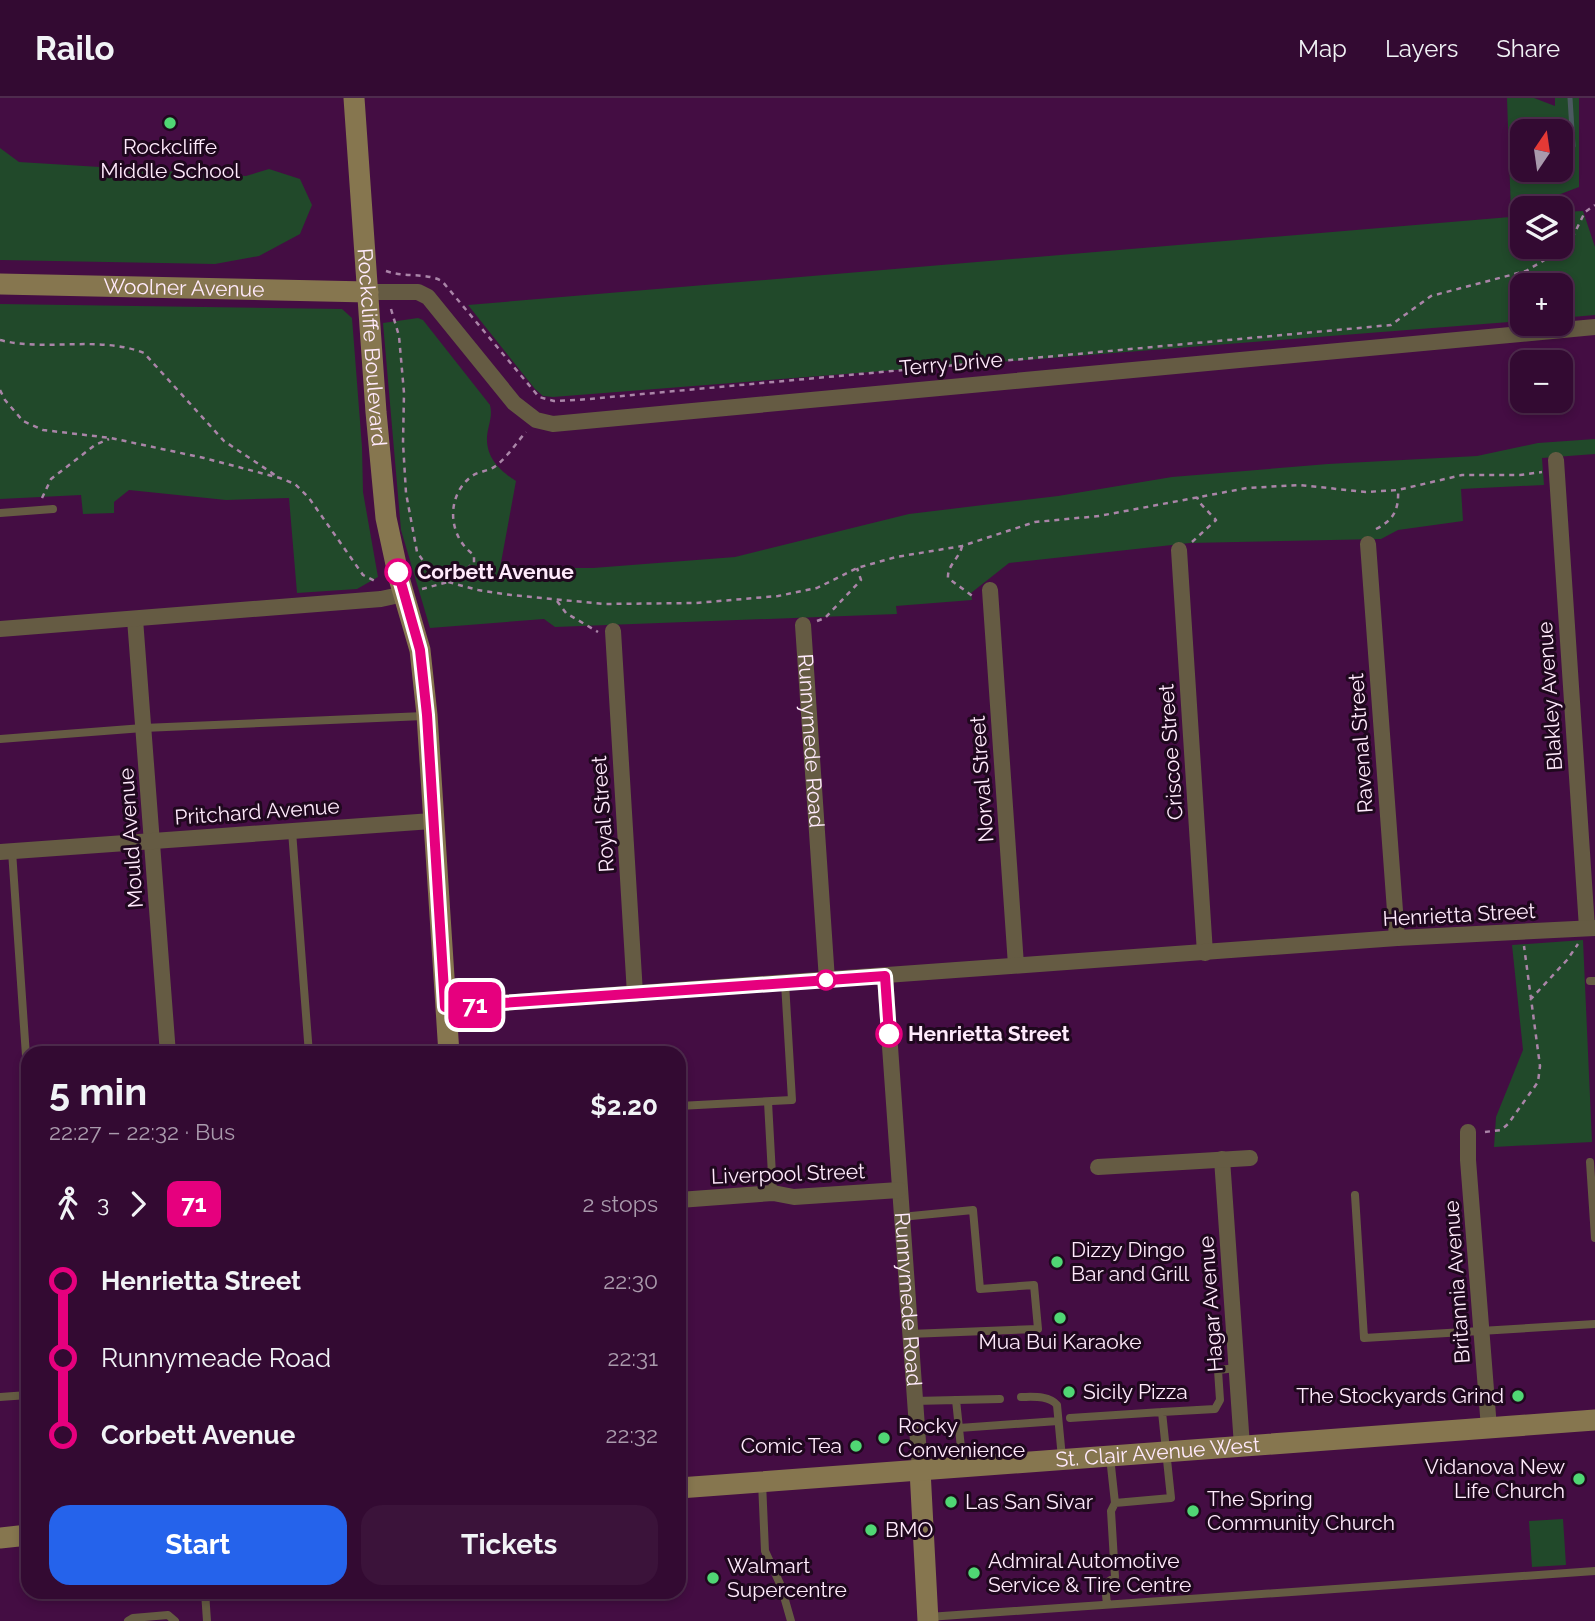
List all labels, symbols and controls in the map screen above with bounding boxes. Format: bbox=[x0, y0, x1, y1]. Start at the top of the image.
text: Railo bbox=[35, 29, 114, 68]
text: Map bbox=[1298, 34, 1347, 63]
text: Layers bbox=[1385, 34, 1458, 63]
text: Share bbox=[1496, 34, 1560, 63]
marker: Rockcliffe Middle School bbox=[162, 115, 178, 131]
north arrow bbox=[1510, 119, 1573, 182]
map controls bbox=[1510, 119, 1573, 413]
place label: Rockcliffe Middle School bbox=[100, 134, 240, 183]
button: layers bbox=[1510, 196, 1573, 259]
street label: Rockcliffe Boulevard bbox=[353, 247, 392, 448]
street label: Woolner Avenue bbox=[103, 273, 265, 302]
button: + bbox=[1510, 273, 1573, 336]
street label: Terry Drive bbox=[898, 347, 1004, 380]
button: − bbox=[1510, 350, 1573, 413]
marker: Corbett Avenue bbox=[385, 559, 411, 585]
place label: Corbett Avenue bbox=[417, 559, 574, 584]
street label: Blakley Avenue bbox=[1532, 621, 1567, 771]
street label: Runnymede Road bbox=[793, 653, 830, 829]
street label: Ravenal Street bbox=[1343, 672, 1378, 814]
street label: Criscoe Street bbox=[1153, 683, 1188, 821]
street label: Norval Street bbox=[965, 715, 998, 843]
street label: Royal Street bbox=[586, 755, 619, 873]
street label: Mould Avenue bbox=[113, 767, 148, 909]
street label: Pritchard Avenue bbox=[173, 793, 340, 830]
street label: Henrietta Street bbox=[1382, 898, 1536, 931]
unlabelled marker bbox=[816, 970, 836, 990]
line badge: 71 bbox=[444, 982, 506, 1028]
text: 71 bbox=[462, 990, 488, 1019]
marker: Henrietta Street bbox=[876, 1021, 902, 1047]
place label: Henrietta Street bbox=[908, 1021, 1070, 1046]
text: 5 min bbox=[49, 1069, 147, 1114]
text: $2.20 bbox=[590, 1091, 658, 1121]
text: 22:27 – 22:32 · Bus bbox=[49, 1118, 235, 1145]
street label: Liverpool Street bbox=[711, 1158, 865, 1189]
icon: walk bbox=[49, 1185, 87, 1223]
icon: forward bbox=[119, 1185, 157, 1223]
text: 71 bbox=[181, 1189, 207, 1218]
text: 3 bbox=[97, 1190, 109, 1217]
text: 2 stops bbox=[583, 1190, 658, 1217]
street label: Britannia Avenue bbox=[1438, 1200, 1475, 1364]
street label: Runnymede Road bbox=[890, 1211, 927, 1387]
street label: Hagar Avenue bbox=[1193, 1235, 1228, 1373]
place label: Dizzy Dingo Bar and Grill bbox=[1071, 1237, 1189, 1286]
marker: Dizzy Dingo Bar and Grill bbox=[1049, 1254, 1065, 1270]
text: Henrietta Street bbox=[101, 1266, 301, 1296]
text: 22:30 bbox=[603, 1267, 658, 1294]
marker: Mua Bui Karaoke bbox=[1052, 1310, 1068, 1326]
place label: Mua Bui Karaoke bbox=[978, 1329, 1142, 1354]
text: Runnymeade Road bbox=[101, 1343, 331, 1373]
text: 22:31 bbox=[608, 1344, 658, 1371]
place label: Sicily Pizza bbox=[1083, 1379, 1188, 1404]
place label: The Stockyards Grind bbox=[1296, 1383, 1504, 1408]
marker: Sicily Pizza bbox=[1061, 1384, 1077, 1400]
marker: The Stockyards Grind bbox=[1510, 1388, 1526, 1404]
place label: Rocky Convenience bbox=[898, 1413, 1025, 1462]
text: Corbett Avenue bbox=[101, 1420, 295, 1450]
text: 22:32 bbox=[605, 1421, 658, 1448]
marker: Rocky Convenience bbox=[876, 1430, 892, 1446]
street label: St. Clair Avenue West bbox=[1054, 1432, 1261, 1472]
place label: Comic Tea bbox=[741, 1433, 842, 1458]
marker: Comic Tea bbox=[848, 1438, 864, 1454]
place label: Vidanova New Life Church bbox=[1424, 1454, 1565, 1503]
marker: Vidanova New Life Church bbox=[1571, 1471, 1587, 1487]
place label: The Spring Community Church bbox=[1207, 1486, 1395, 1535]
place label: Las San Sivar bbox=[965, 1489, 1094, 1514]
marker: Las San Sivar bbox=[943, 1494, 959, 1510]
marker: The Spring Community Church bbox=[1185, 1503, 1201, 1519]
button: Start bbox=[49, 1505, 347, 1585]
button: Tickets bbox=[361, 1505, 658, 1585]
place label: BMO bbox=[885, 1517, 933, 1542]
marker: BMO bbox=[863, 1522, 879, 1538]
place label: Admiral Automotive Service & Tire Centre bbox=[988, 1548, 1191, 1597]
place label: Walmart Supercentre bbox=[727, 1553, 847, 1602]
marker: Admiral Automotive Service & Tire Centre bbox=[966, 1565, 982, 1581]
marker: Walmart Supercentre bbox=[705, 1570, 721, 1586]

